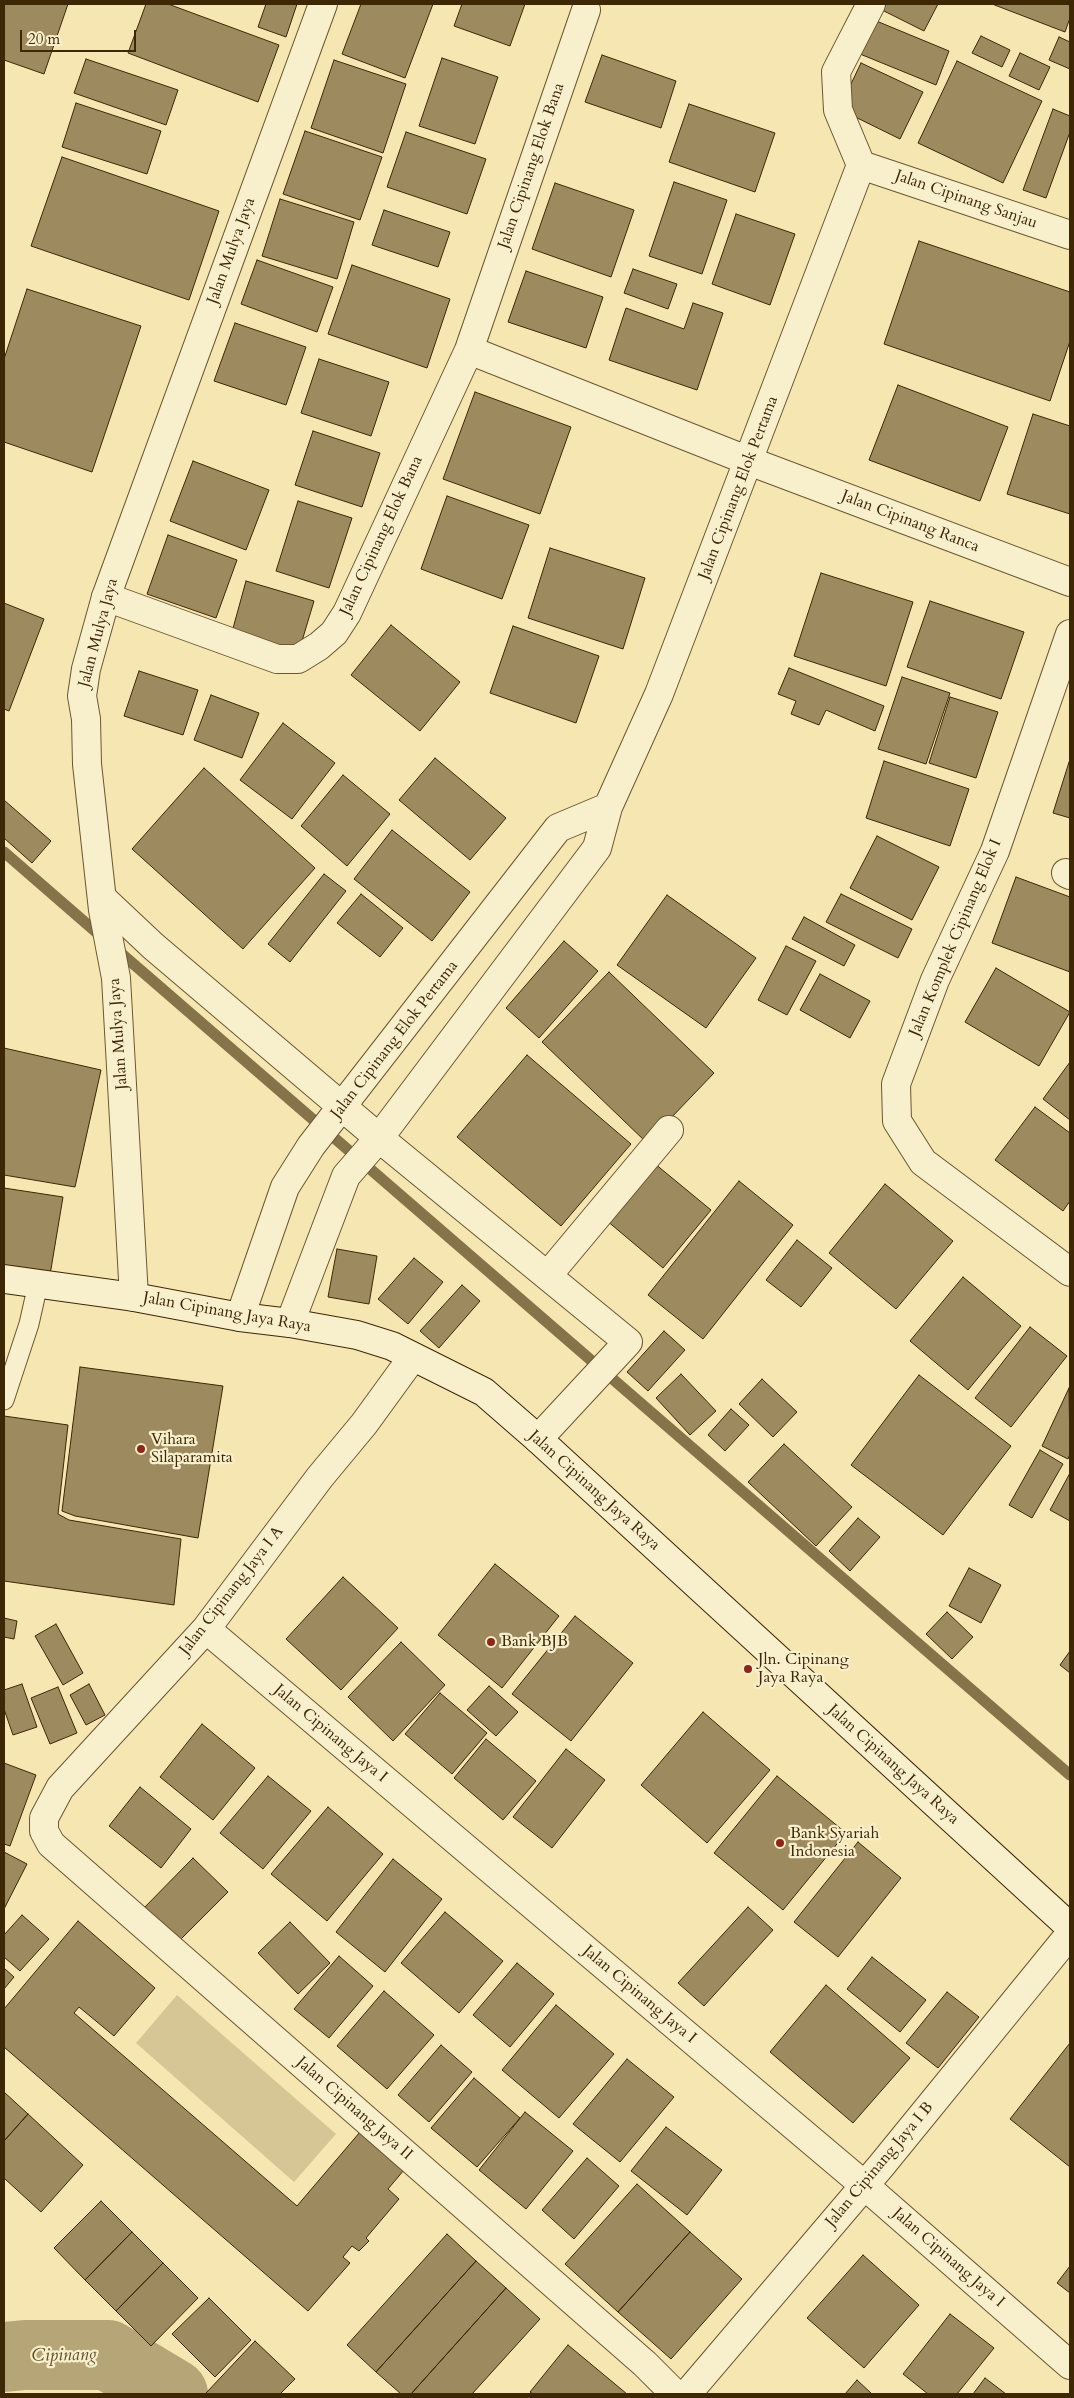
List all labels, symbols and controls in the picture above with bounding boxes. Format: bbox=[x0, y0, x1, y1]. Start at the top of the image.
scale bar bbox=[22, 20, 139, 52]
text: 20 m bbox=[28, 29, 60, 49]
street label: Jalan Cipinang Elok Bana bbox=[495, 81, 569, 251]
street label: Jalan Cipinang Sanjau bbox=[892, 167, 1040, 233]
street label: Jalan Mulya Jaya bbox=[204, 195, 260, 307]
street label: Jalan Cipinang Elok Pertama bbox=[695, 393, 783, 583]
street label: Jalan Cipinang Elok Bana bbox=[337, 453, 427, 619]
street label: Jalan Cipinang Ranca bbox=[838, 487, 982, 557]
street label: Jalan Mulya Jaya bbox=[75, 576, 123, 690]
street label: Jalan Komplek Cipinang Elok I bbox=[906, 836, 1006, 1040]
street label: Jalan Cipinang Elok Pertama bbox=[327, 957, 463, 1123]
street label: Jalan Mulya Jaya bbox=[106, 977, 132, 1091]
street label: Jalan Cipinang Jaya Raya bbox=[142, 1289, 312, 1337]
street label: Jalan Cipinang Jaya Raya bbox=[524, 1427, 664, 1555]
place label: Vihara Silaparamita bbox=[151, 1430, 233, 1468]
marker: Vihara Silaparamita bbox=[135, 1443, 147, 1455]
street label: Jalan Cipinang Jaya I A bbox=[176, 1523, 288, 1659]
place label: Bank BJB bbox=[501, 1632, 568, 1652]
marker: Bank BJB bbox=[485, 1636, 497, 1648]
place label: Jln. Cipinang Jaya Raya bbox=[758, 1650, 849, 1688]
marker: Jln. Cipinang Jaya Raya bbox=[742, 1663, 754, 1675]
street label: Jalan Cipinang Jaya I bbox=[269, 1681, 391, 1787]
street label: Jalan Cipinang Jaya Raya bbox=[823, 1701, 963, 1829]
place label: Bank Syariah Indonesia bbox=[790, 1824, 879, 1862]
marker: Bank Syariah Indonesia bbox=[774, 1837, 786, 1849]
street label: Jalan Cipinang Jaya I bbox=[578, 1942, 700, 2048]
street label: Jalan Cipinang Jaya II bbox=[292, 2053, 416, 2165]
street label: Jalan Cipinang Jaya I B bbox=[822, 2099, 938, 2231]
street label: Jalan Cipinang Jaya I bbox=[888, 2204, 1008, 2312]
water label: Cipinang bbox=[31, 2345, 97, 2367]

